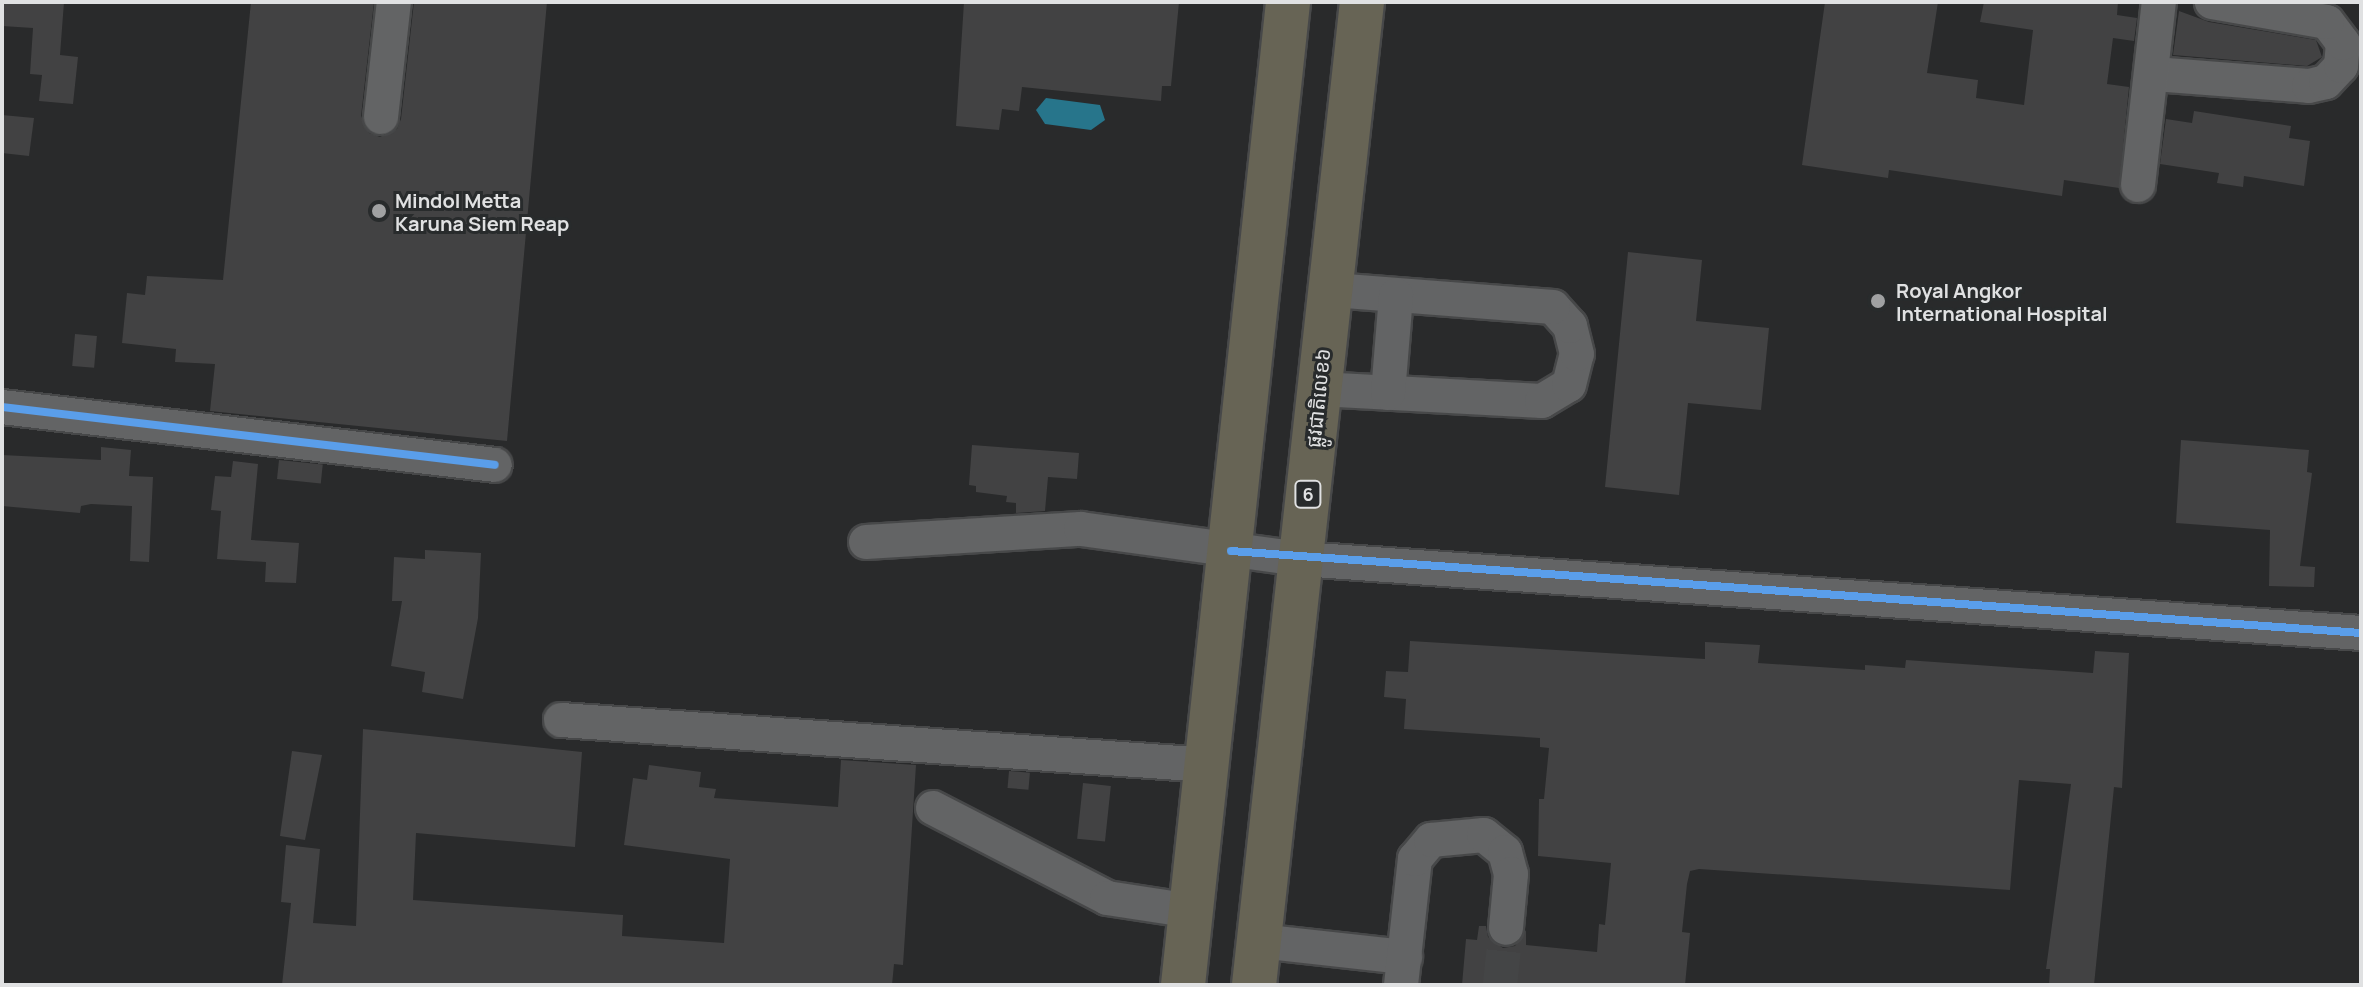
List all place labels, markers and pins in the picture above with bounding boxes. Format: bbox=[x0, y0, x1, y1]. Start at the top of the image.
place label: Mindol Metta Karuna Siem Reap bbox=[395, 188, 569, 235]
marker: Mindol Metta Karuna Siem Reap bbox=[370, 202, 388, 220]
place label: Royal Angkor International Hospital bbox=[1896, 278, 2108, 325]
marker: Royal Angkor International Hospital bbox=[1867, 290, 1889, 312]

